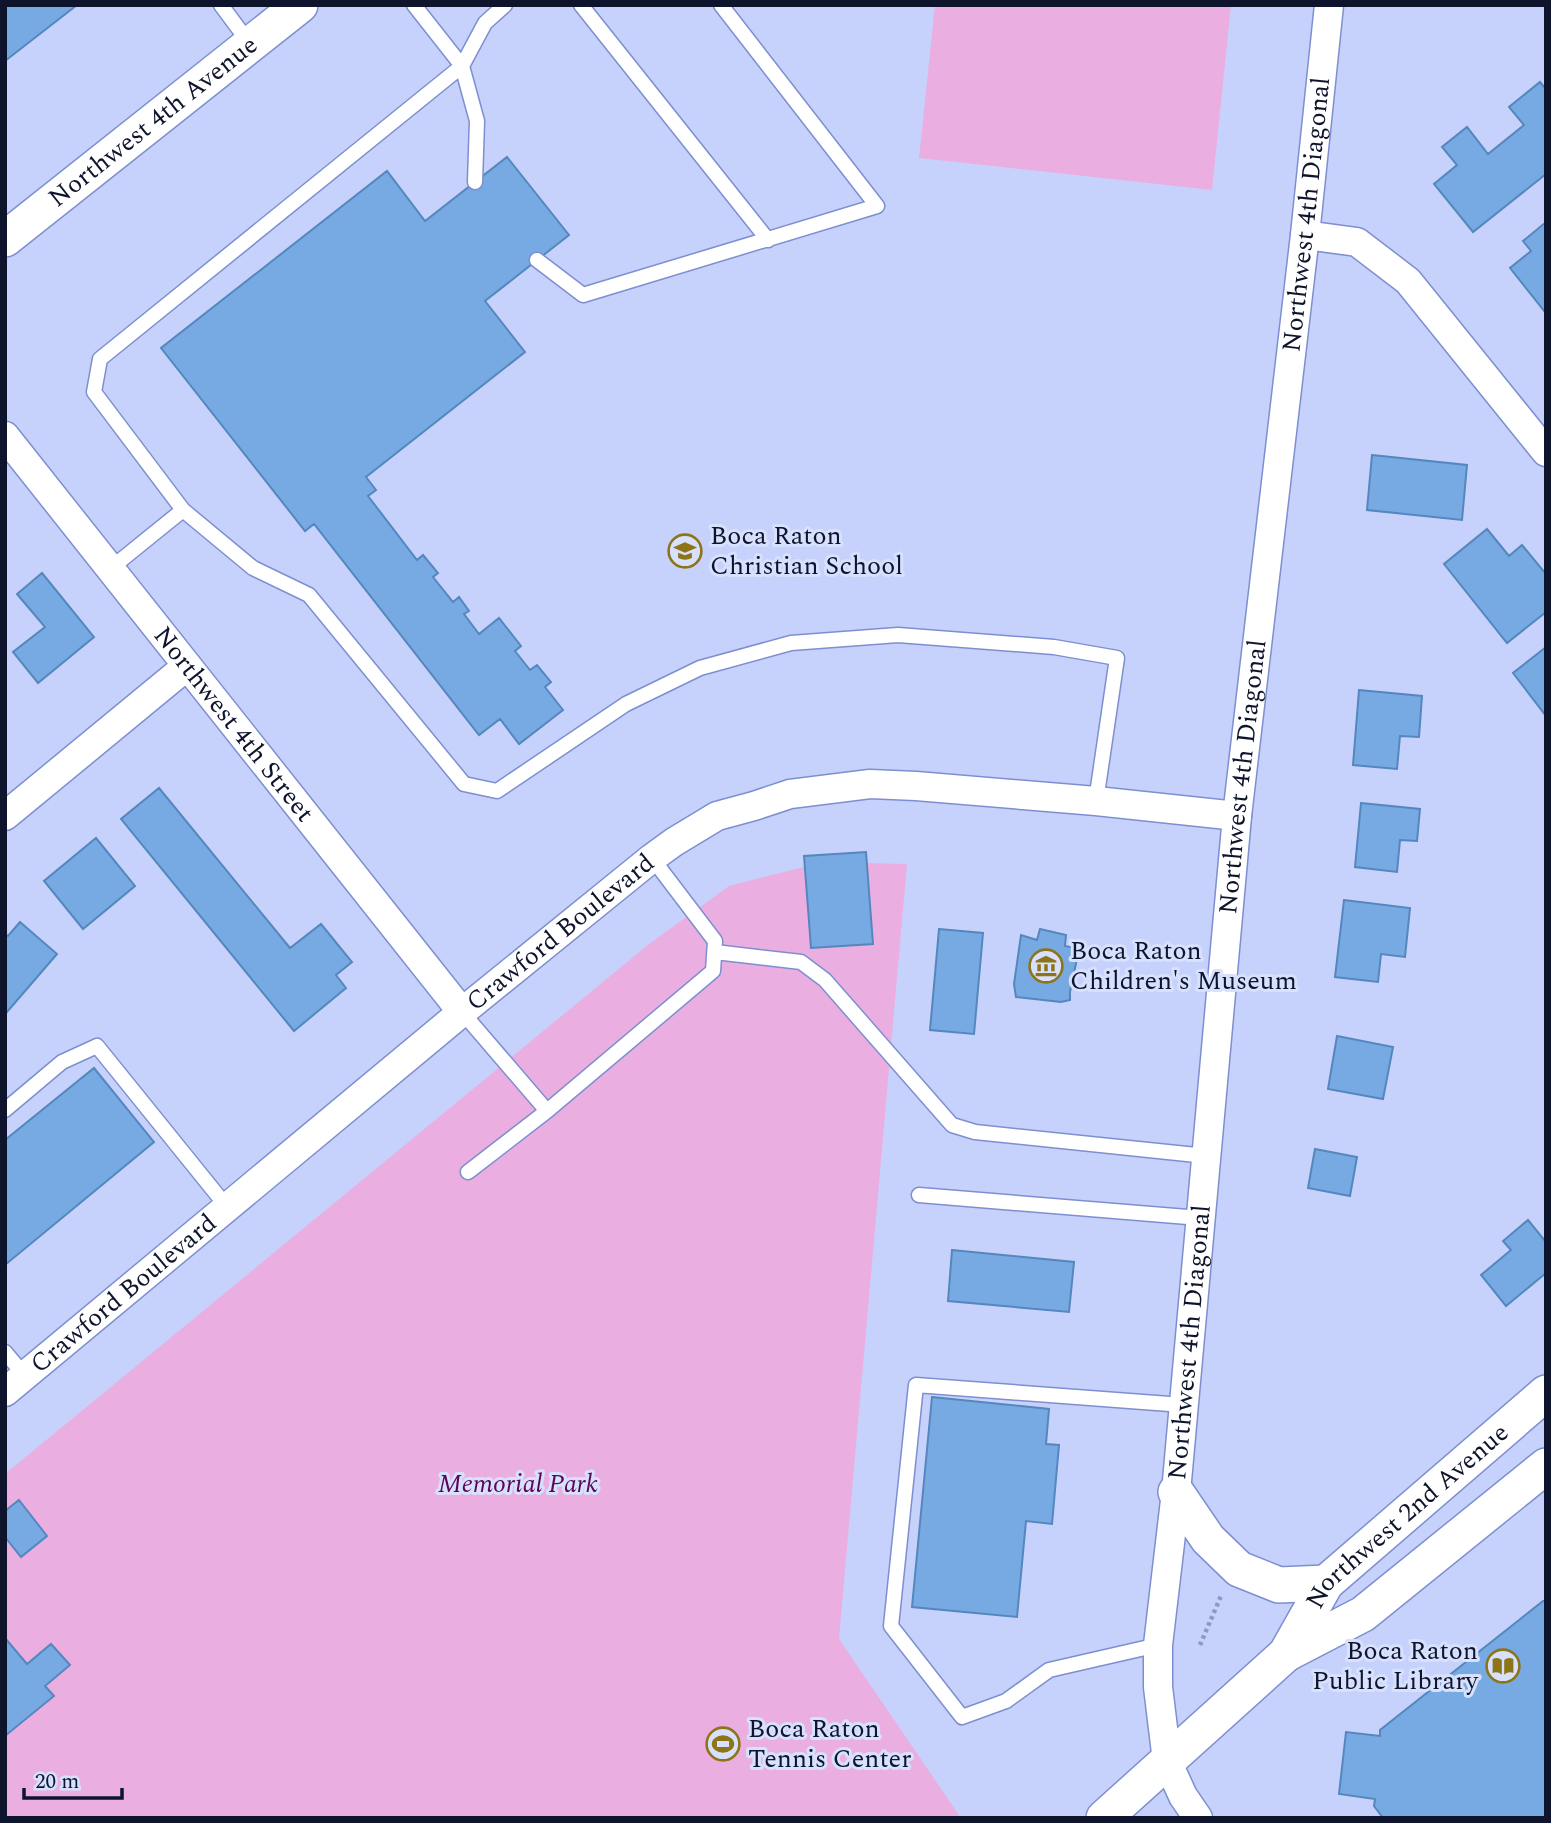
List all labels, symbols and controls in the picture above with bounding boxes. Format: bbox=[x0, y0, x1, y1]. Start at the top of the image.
street label: Northwest 4th Avenue bbox=[40, 26, 267, 217]
street label: Northwest 4th Diagonal bbox=[1271, 75, 1341, 354]
place label: Boca Raton Christian School bbox=[710, 516, 903, 586]
school or university icon: Boca Raton Christian School bbox=[666, 532, 704, 570]
street label: Northwest 4th Street bbox=[143, 618, 324, 831]
street label: Northwest 4th Diagonal bbox=[1208, 637, 1278, 916]
street label: Crawford Boulevard bbox=[458, 844, 663, 1021]
place label: Boca Raton Children's Museum bbox=[1070, 931, 1297, 1001]
museum icon: Boca Raton Children's Museum bbox=[1027, 947, 1065, 985]
street label: Northwest 4th Diagonal bbox=[1157, 1203, 1222, 1482]
street label: Crawford Boulevard bbox=[21, 1204, 226, 1383]
street label: Northwest 2nd Avenue bbox=[1295, 1414, 1518, 1616]
park label: Memorial Park bbox=[438, 1464, 598, 1504]
place label: Boca Raton Public Library bbox=[1312, 1631, 1480, 1701]
library icon: Boca Raton Public Library bbox=[1484, 1647, 1522, 1685]
place label: Boca Raton Tennis Center bbox=[748, 1709, 912, 1779]
sports icon: Boca Raton Tennis Center bbox=[704, 1725, 742, 1763]
scale bar bbox=[24, 1756, 122, 1800]
text: 20 m bbox=[35, 1766, 79, 1798]

